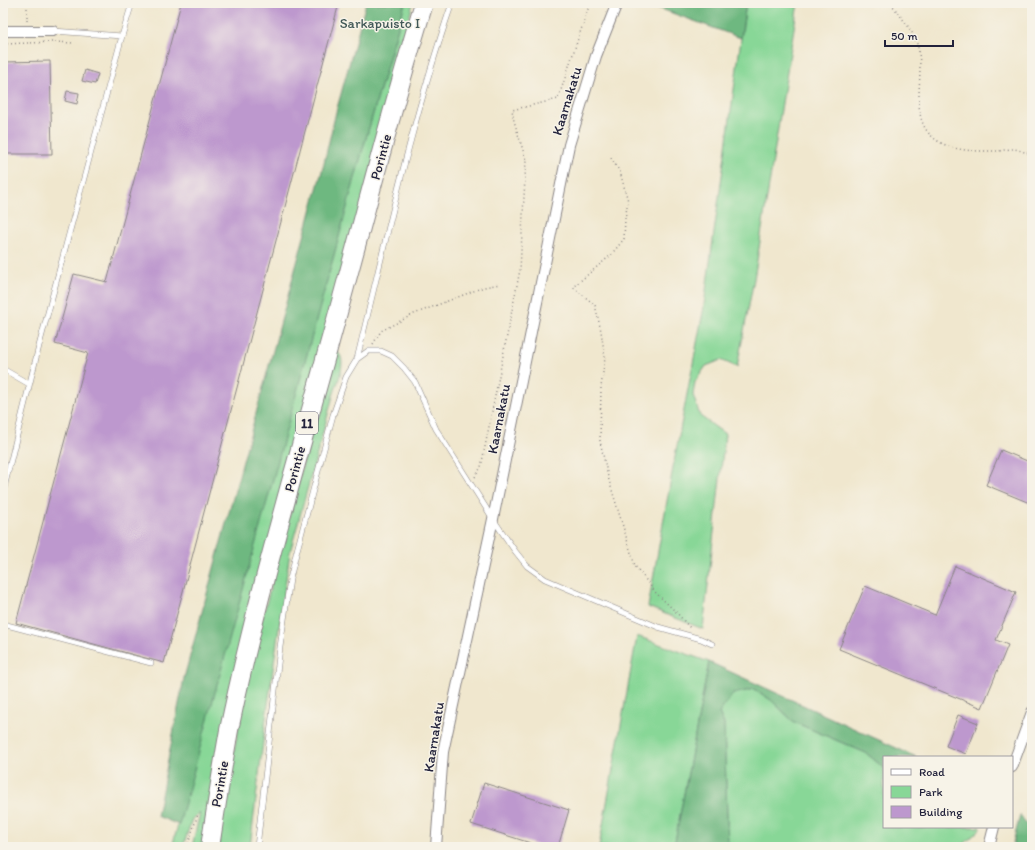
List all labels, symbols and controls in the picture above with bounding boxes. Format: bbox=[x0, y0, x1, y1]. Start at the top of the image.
park label: Sarkapuisto I bbox=[340, 15, 420, 32]
scale bar bbox=[885, 22, 953, 48]
text: 50 m bbox=[891, 29, 917, 43]
street label: Kaarnakatu bbox=[549, 64, 586, 137]
street label: Porintie bbox=[367, 132, 395, 182]
street label: Kaarnakatu bbox=[484, 382, 514, 455]
road number: 11 bbox=[296, 412, 318, 434]
street label: Porintie bbox=[281, 444, 309, 494]
street label: Kaarnakatu bbox=[420, 700, 448, 773]
legend bbox=[883, 756, 1013, 828]
street label: Porintie bbox=[208, 759, 232, 809]
text: Road bbox=[919, 765, 945, 779]
text: Park bbox=[919, 785, 943, 799]
text: Building bbox=[919, 805, 963, 819]

